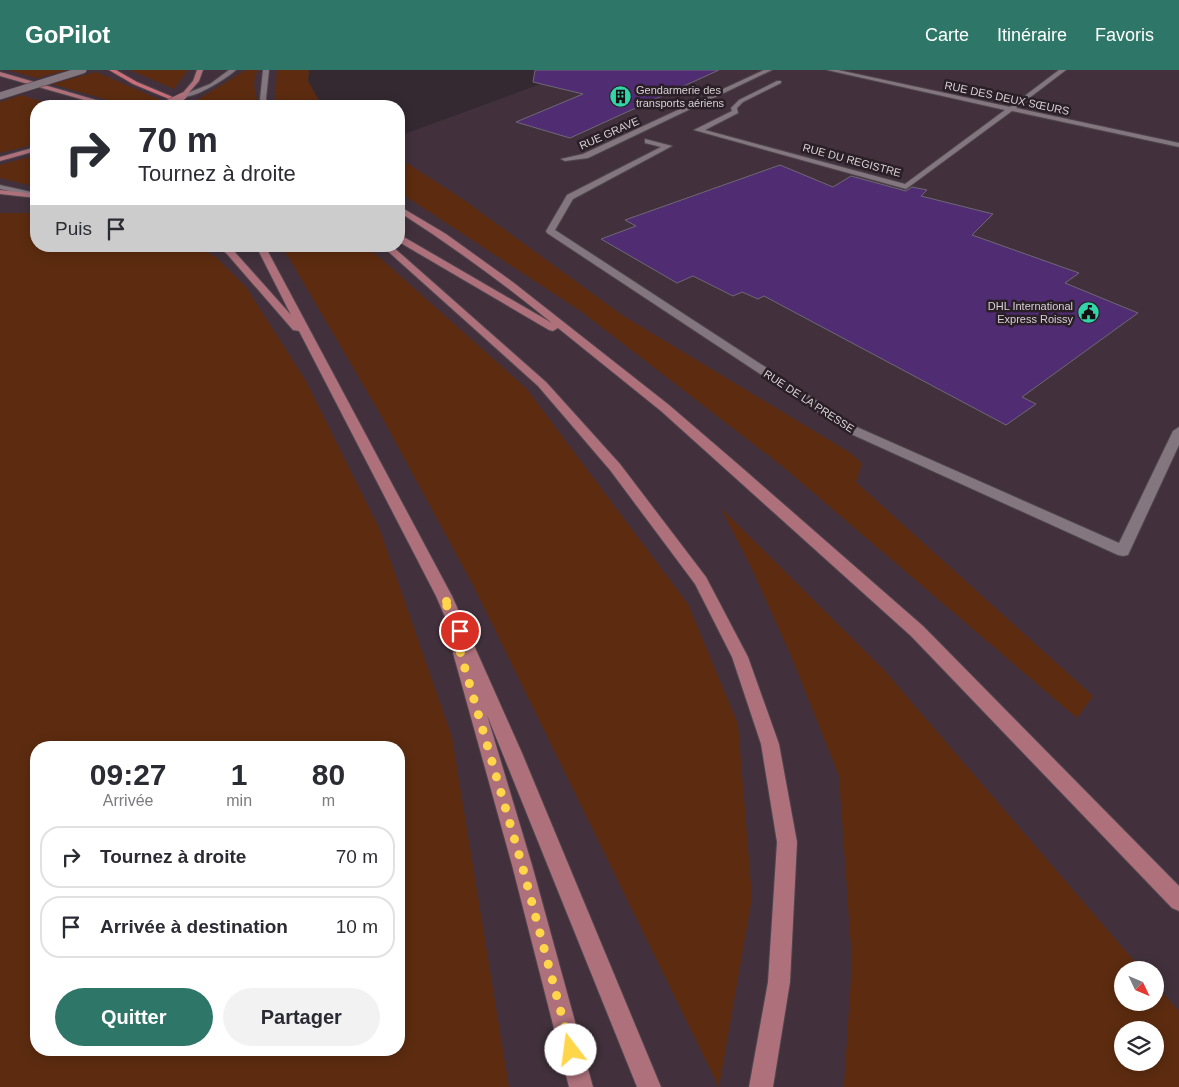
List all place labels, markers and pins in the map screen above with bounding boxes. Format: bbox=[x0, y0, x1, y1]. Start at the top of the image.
building icon: Gendarmerie des transports aériens bbox=[608, 84, 632, 108]
place label: Gendarmerie des transports aériens bbox=[636, 84, 725, 109]
place label: DHL International Express Roissy bbox=[988, 300, 1074, 325]
public building icon: DHL International Express Roissy bbox=[1077, 300, 1101, 324]
pin bbox=[439, 610, 481, 652]

